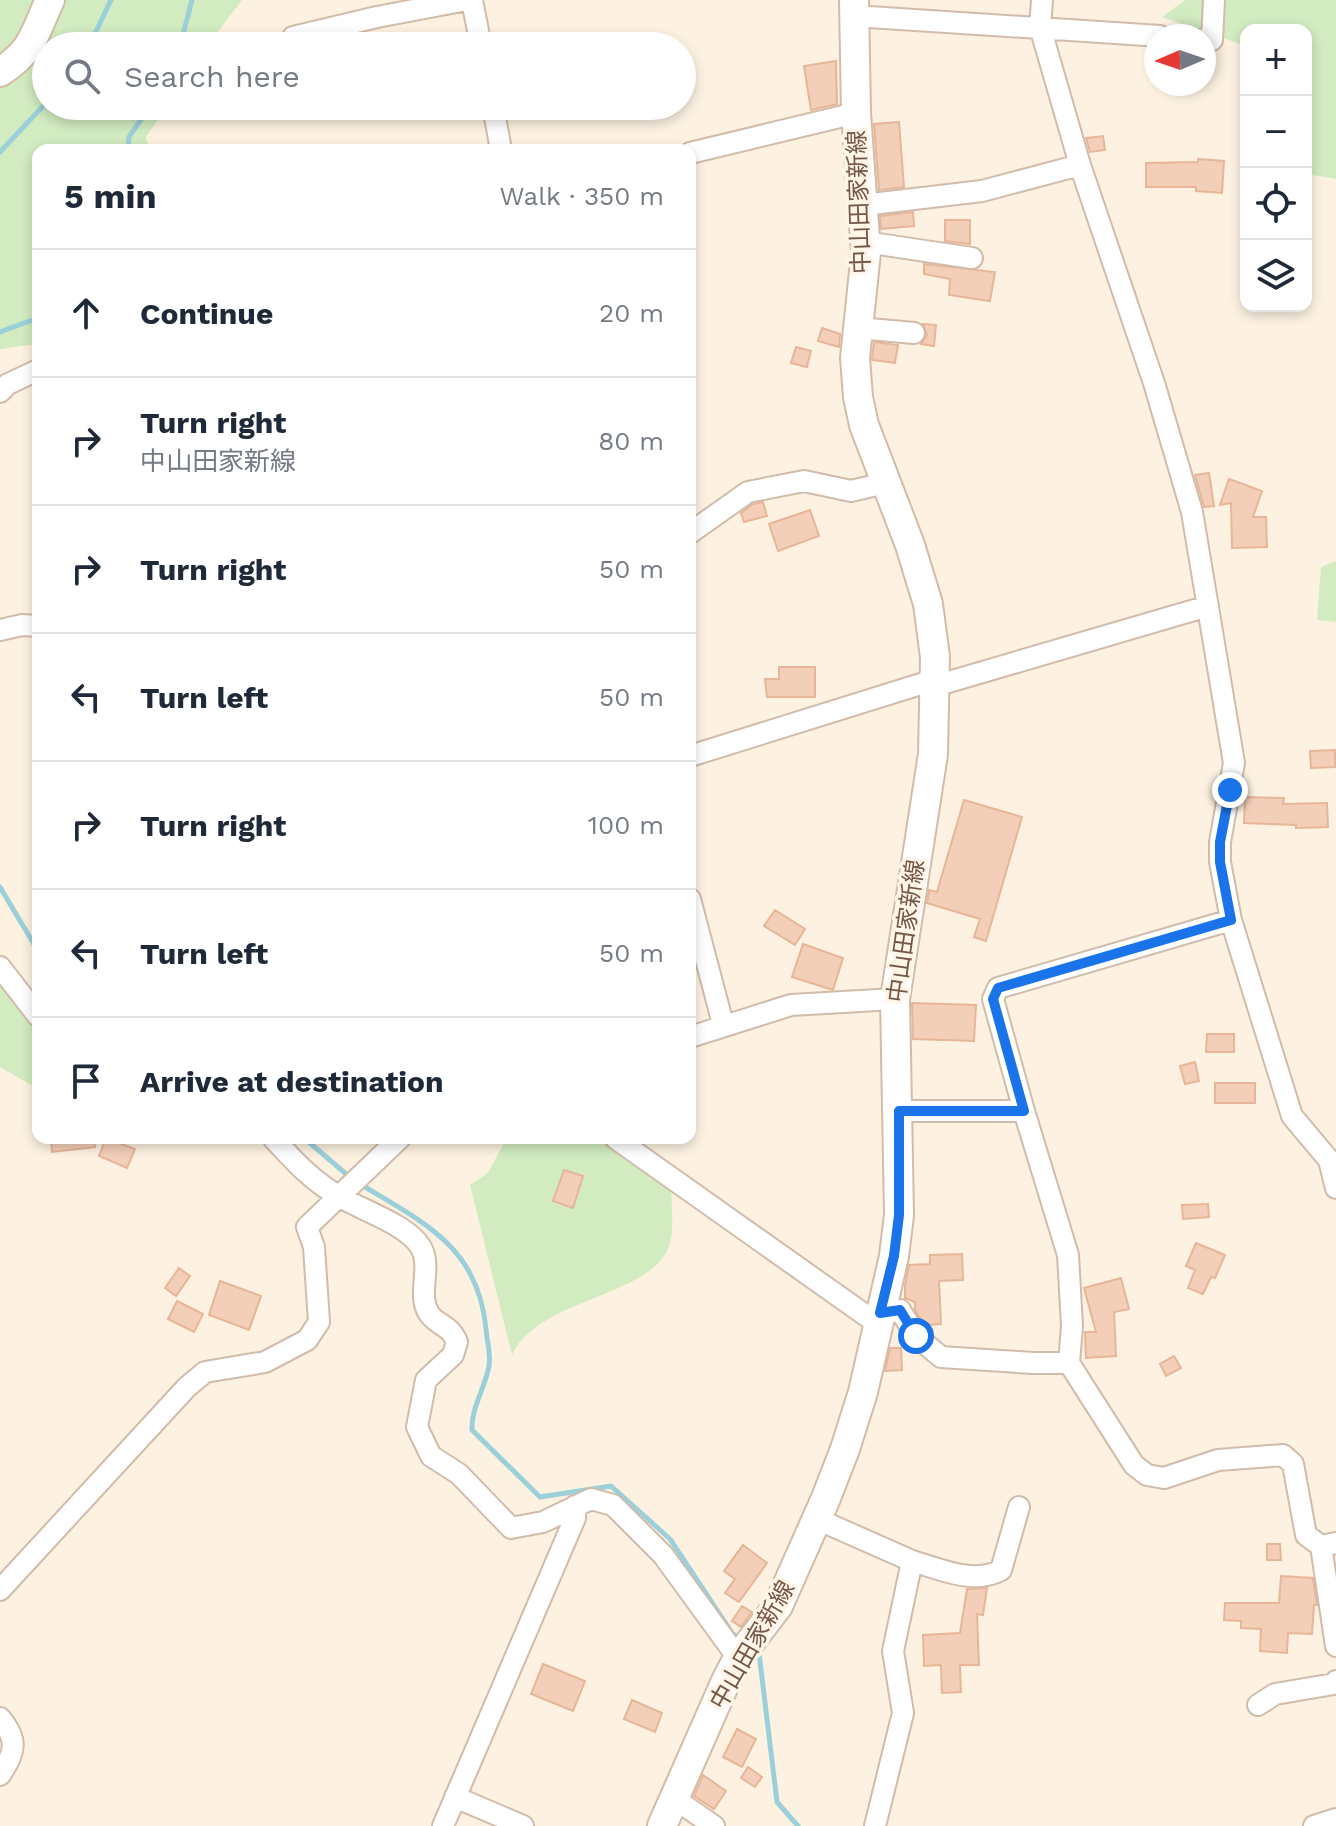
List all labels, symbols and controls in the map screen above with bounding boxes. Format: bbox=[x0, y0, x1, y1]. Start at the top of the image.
north arrow bbox=[1144, 24, 1216, 96]
map controls bbox=[1240, 24, 1312, 312]
button: + bbox=[1240, 24, 1312, 96]
search box bbox=[32, 32, 696, 120]
icon: search bbox=[60, 54, 104, 98]
text: Search here bbox=[124, 59, 300, 94]
button: − bbox=[1240, 96, 1312, 168]
street label: 中山田家新線 bbox=[842, 130, 876, 274]
button: locate bbox=[1240, 168, 1312, 240]
text: 5 min bbox=[64, 176, 157, 216]
text: Walk · 350 m bbox=[499, 181, 664, 211]
button: layers bbox=[1240, 240, 1312, 312]
icon: ahead bbox=[64, 291, 108, 335]
text: Continue bbox=[140, 296, 273, 331]
text: 20 m bbox=[599, 298, 664, 328]
text: Turn right bbox=[140, 405, 286, 440]
icon: right bbox=[64, 419, 108, 463]
text: 80 m bbox=[598, 426, 664, 456]
text: 中山田家新線 bbox=[140, 446, 296, 476]
icon: right bbox=[64, 547, 108, 591]
text: Turn right bbox=[140, 552, 286, 587]
text: 50 m bbox=[599, 554, 664, 584]
icon: left bbox=[64, 675, 108, 719]
text: Turn left bbox=[140, 680, 268, 715]
text: 50 m bbox=[599, 682, 664, 712]
route end bbox=[1212, 772, 1248, 808]
icon: right bbox=[64, 803, 108, 847]
text: Turn right bbox=[140, 808, 286, 843]
text: 100 m bbox=[588, 810, 664, 840]
street label: 中山田家新線 bbox=[882, 858, 930, 1004]
icon: left bbox=[64, 931, 108, 975]
text: Turn left bbox=[140, 936, 268, 971]
text: 50 m bbox=[599, 938, 664, 968]
icon: arrive bbox=[64, 1059, 108, 1103]
text: Arrive at destination bbox=[140, 1064, 444, 1099]
route start bbox=[898, 1318, 934, 1354]
street label: 中山田家新線 bbox=[704, 1576, 800, 1714]

